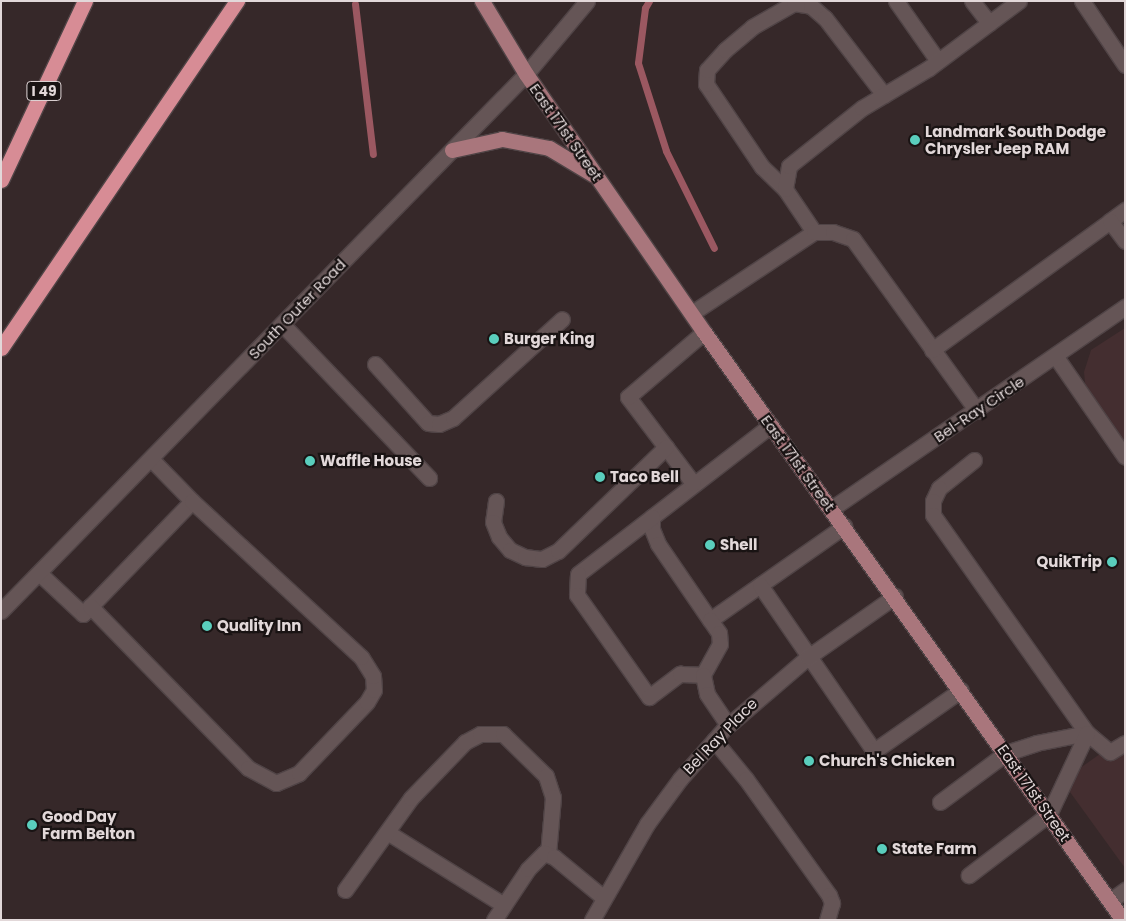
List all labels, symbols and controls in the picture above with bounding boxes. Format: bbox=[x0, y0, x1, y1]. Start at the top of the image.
road number: I 49 bbox=[25, 80, 63, 102]
street label: East 171st Street bbox=[526, 80, 606, 184]
place label: Landmark South Dodge Chrysler Jeep RAM bbox=[925, 122, 1106, 157]
marker: Landmark South Dodge Chrysler Jeep RAM bbox=[909, 134, 921, 146]
street label: South Outer Road bbox=[245, 255, 349, 363]
place label: Burger King bbox=[504, 330, 595, 348]
marker: Burger King bbox=[488, 333, 500, 345]
street label: Bel-Ray Circle bbox=[930, 372, 1028, 446]
street label: East 171st Street bbox=[757, 412, 839, 514]
place label: Waffle House bbox=[320, 452, 422, 470]
marker: Waffle House bbox=[304, 455, 316, 467]
place label: Taco Bell bbox=[610, 468, 679, 486]
marker: Taco Bell bbox=[594, 471, 606, 483]
place label: Shell bbox=[720, 536, 757, 554]
marker: Shell bbox=[704, 539, 716, 551]
place label: QuikTrip bbox=[1036, 553, 1102, 571]
marker: QuikTrip bbox=[1106, 556, 1118, 568]
place label: Quality Inn bbox=[217, 617, 301, 635]
marker: Quality Inn bbox=[201, 620, 213, 632]
street label: Bel Ray Place bbox=[679, 694, 761, 778]
street label: East 171st Street bbox=[994, 741, 1074, 845]
place label: Church's Chicken bbox=[819, 752, 955, 770]
marker: Church's Chicken bbox=[803, 755, 815, 767]
place label: Good Day Farm Belton bbox=[42, 807, 135, 842]
marker: Good Day Farm Belton bbox=[26, 819, 38, 831]
place label: State Farm bbox=[892, 840, 977, 858]
marker: State Farm bbox=[876, 843, 888, 855]

